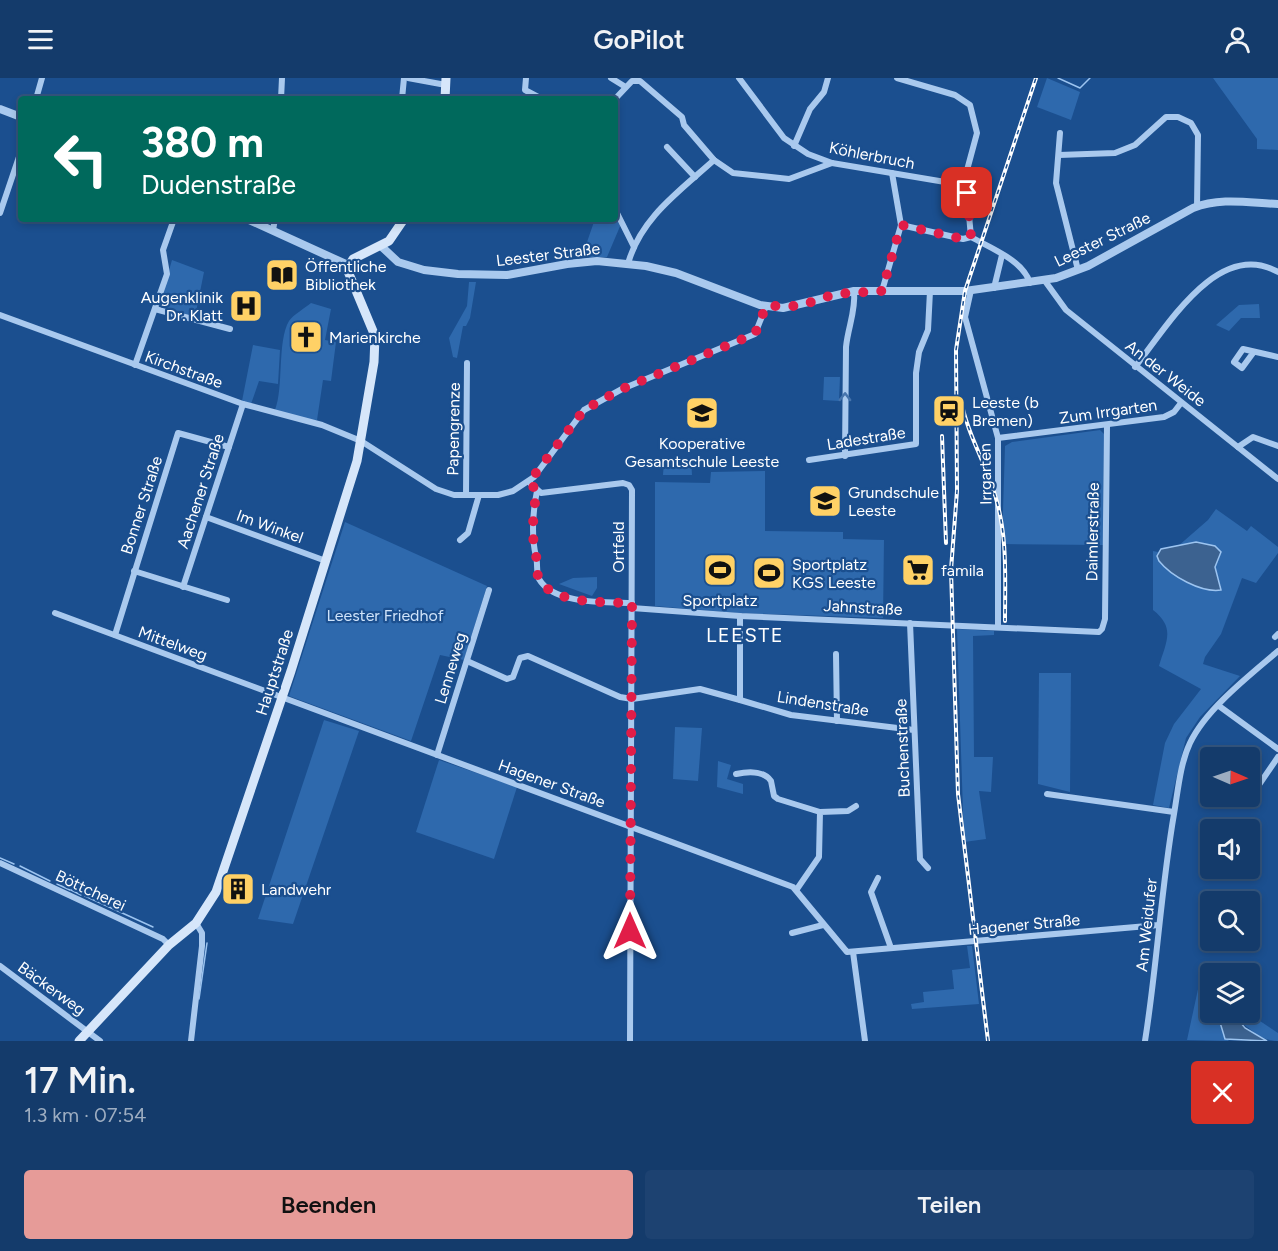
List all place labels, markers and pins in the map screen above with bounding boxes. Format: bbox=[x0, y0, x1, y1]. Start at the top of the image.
pin bbox=[941, 167, 992, 218]
library icon: Öffentliche Bibliothek bbox=[264, 257, 300, 293]
place label: Öffentliche Bibliothek bbox=[305, 257, 387, 294]
place label: Augenklinik Dr. Klatt bbox=[141, 288, 223, 325]
hospital icon: Augenklinik Dr. Klatt bbox=[228, 288, 264, 324]
church icon: Marienkirche bbox=[288, 319, 324, 355]
place label: Marienkirche bbox=[329, 328, 421, 347]
station icon: Leeste (b Bremen) bbox=[931, 393, 967, 429]
place label: Leeste (b Bremen) bbox=[972, 393, 1039, 430]
school or university icon: Kooperative Gesamtschule Leeste bbox=[684, 395, 720, 431]
place label: Kooperative Gesamtschule Leeste bbox=[625, 434, 779, 471]
school or university icon: Grundschule Leeste bbox=[807, 483, 843, 519]
place label: Grundschule Leeste bbox=[848, 483, 939, 520]
sports icon: Sportplatz bbox=[702, 552, 738, 588]
supermarket icon: famila bbox=[900, 552, 936, 588]
sports icon: Sportplatz KGS Leeste bbox=[751, 555, 787, 591]
place label: Sportplatz KGS Leeste bbox=[792, 555, 876, 592]
place label: famila bbox=[941, 561, 984, 580]
place label: Sportplatz bbox=[682, 591, 758, 610]
building icon: Landwehr bbox=[220, 871, 256, 907]
place label: Landwehr bbox=[261, 880, 332, 899]

